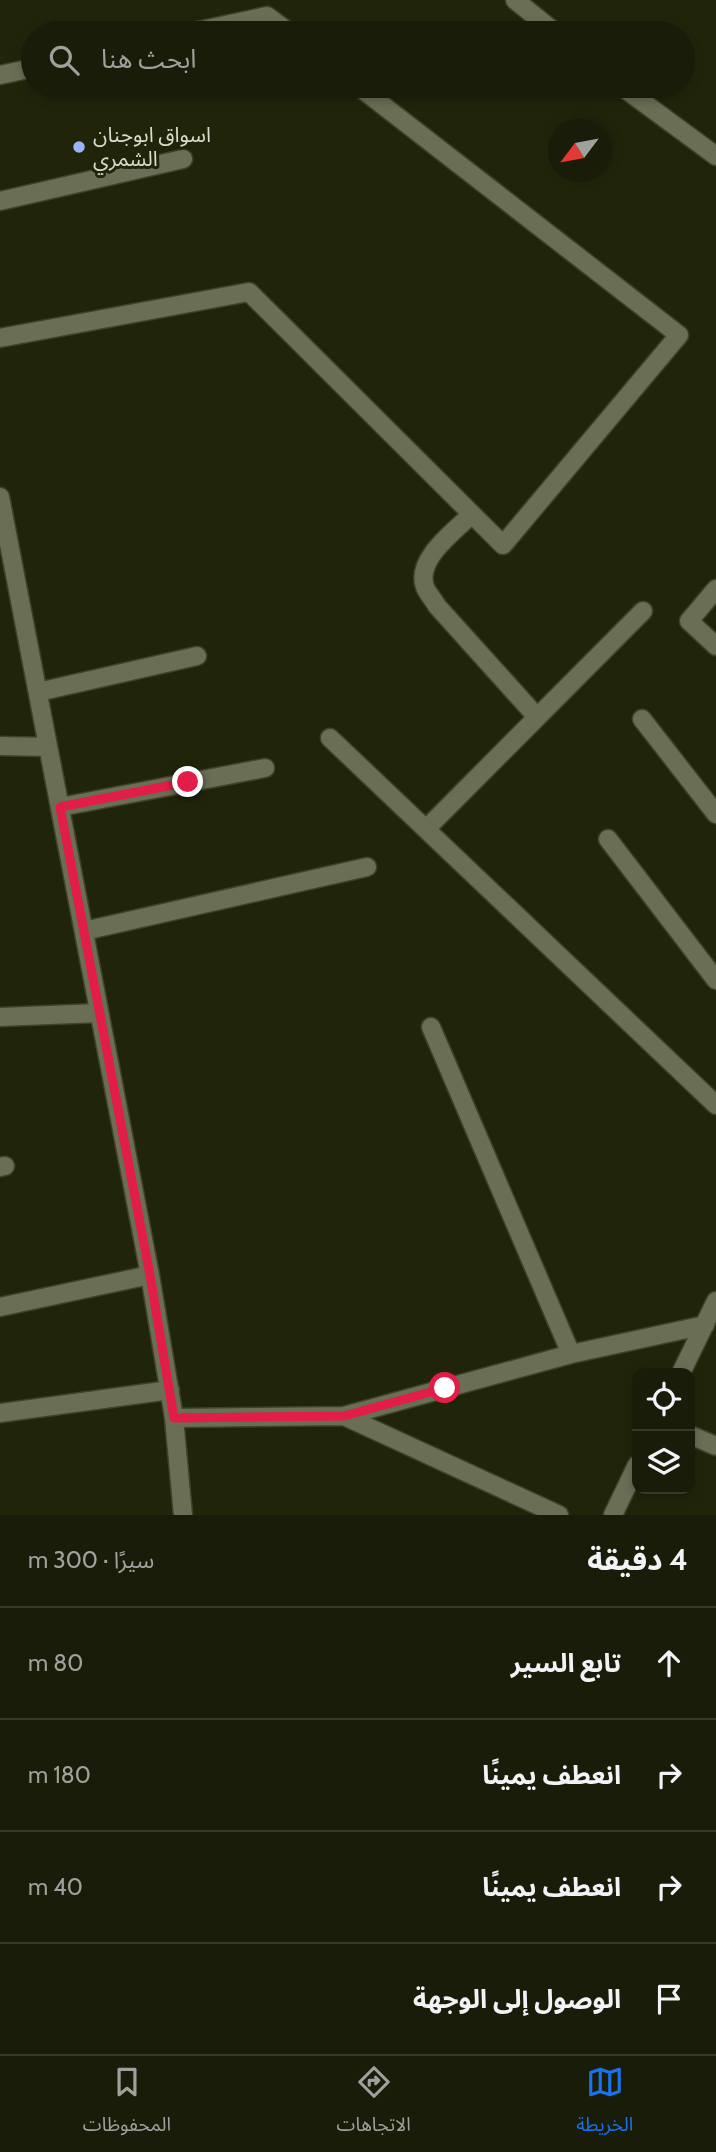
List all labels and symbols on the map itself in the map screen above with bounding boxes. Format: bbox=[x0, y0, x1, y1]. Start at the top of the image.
north arrow bbox=[548, 119, 611, 182]
place label: اسواق ابوجنان الشمري bbox=[93, 122, 211, 175]
marker: اسواق ابوجنان الشمري bbox=[71, 139, 87, 155]
route end bbox=[172, 766, 203, 797]
route start bbox=[429, 1372, 460, 1403]

